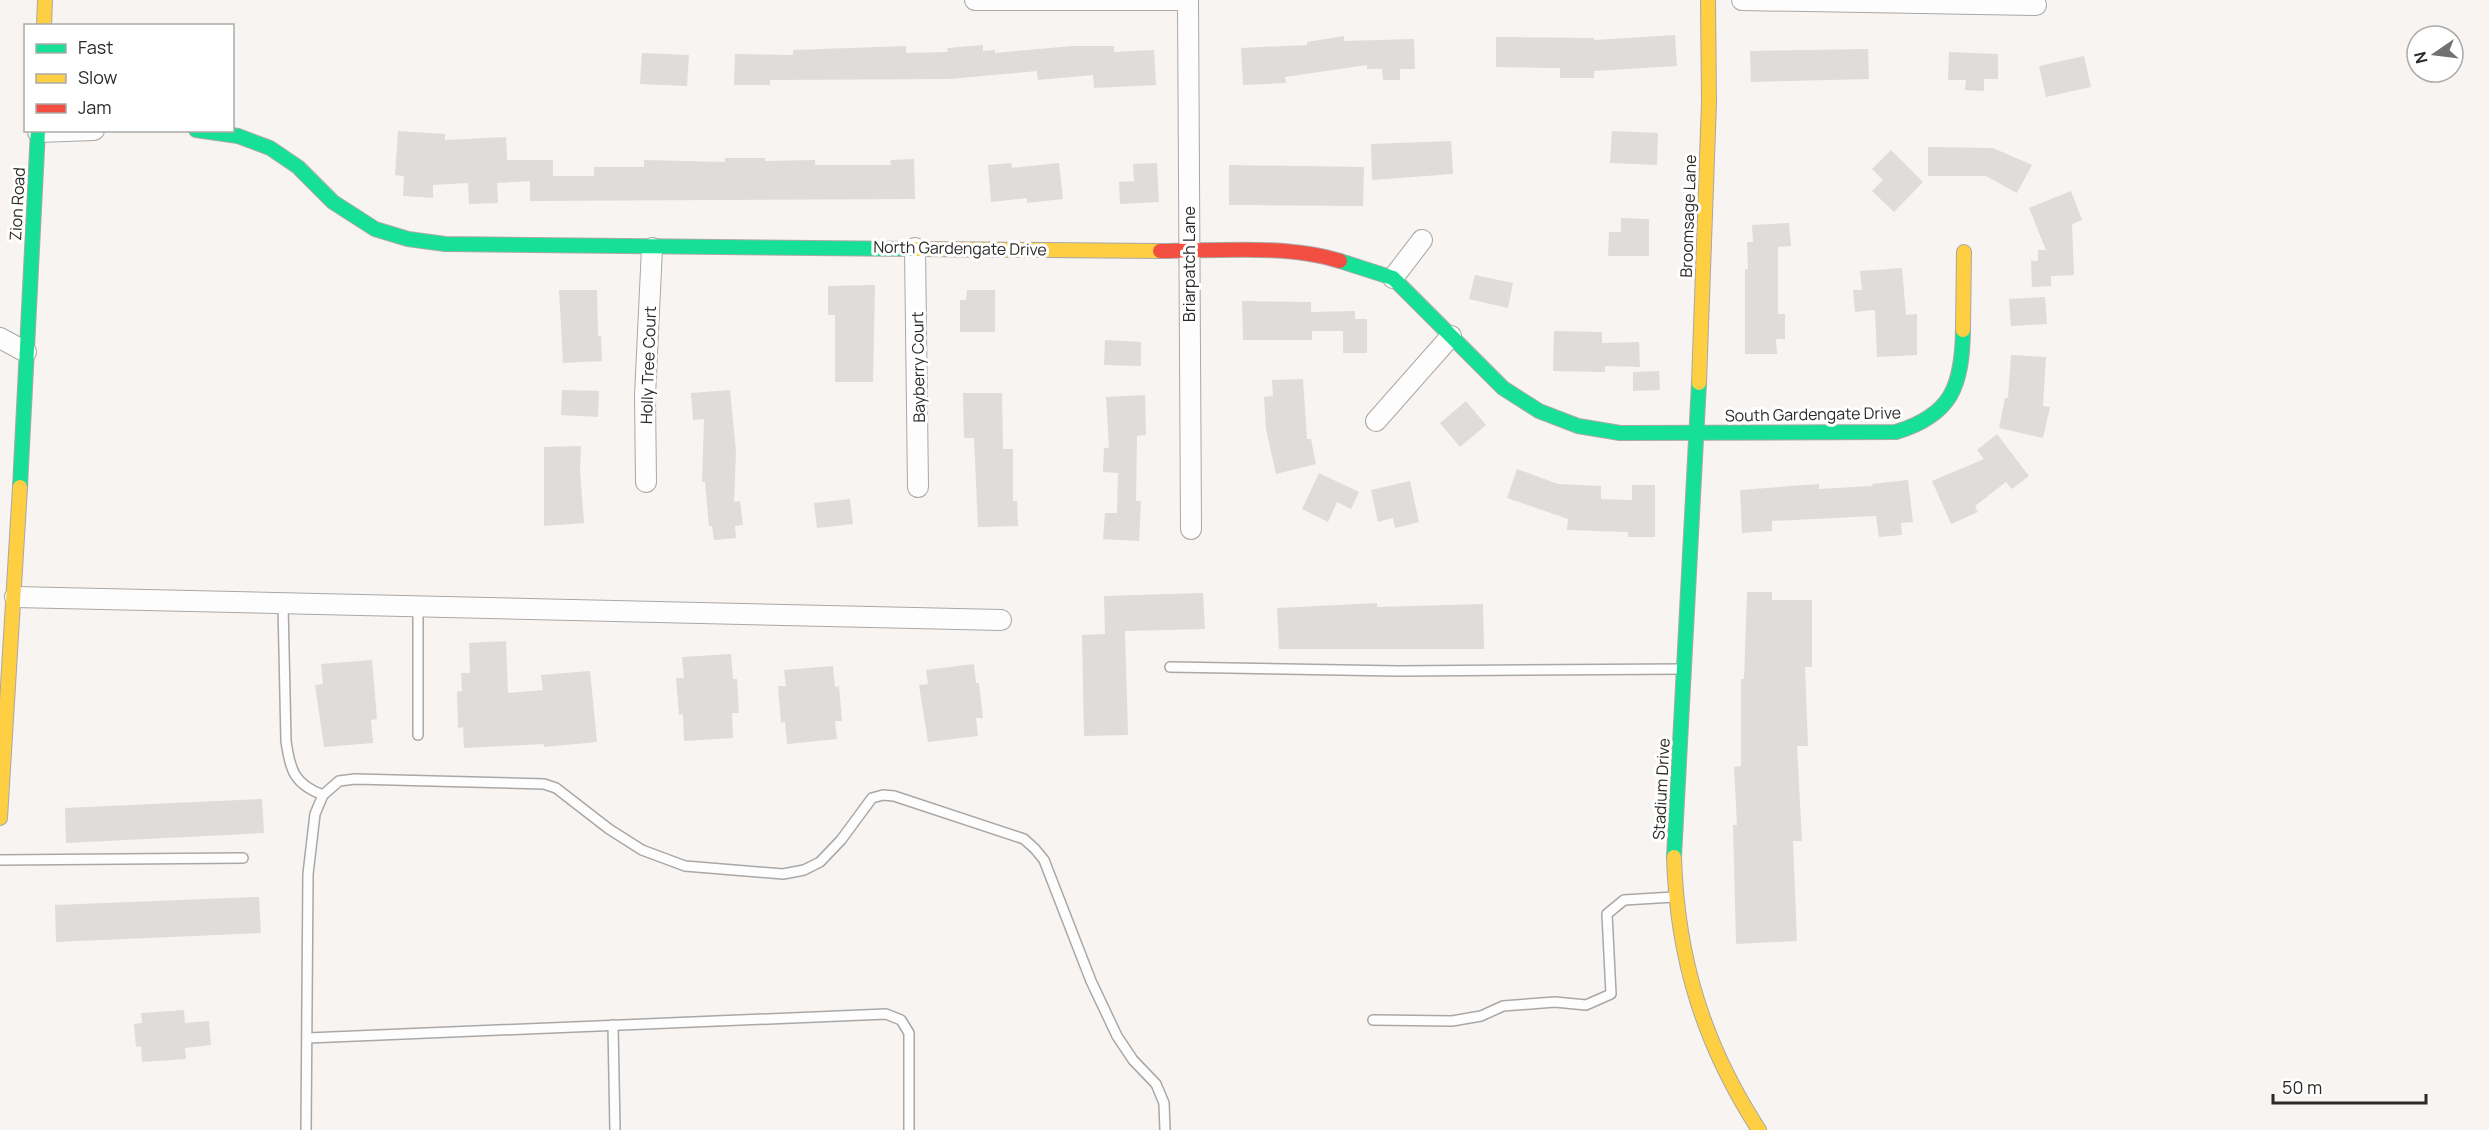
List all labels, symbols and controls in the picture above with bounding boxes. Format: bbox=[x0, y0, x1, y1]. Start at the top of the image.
legend bbox=[24, 24, 234, 132]
north arrow bbox=[2405, 24, 2465, 84]
text: Fast bbox=[78, 35, 113, 59]
text: N bbox=[2408, 49, 2433, 66]
text: Slow bbox=[78, 65, 118, 89]
text: Jam bbox=[78, 95, 112, 119]
street label: Broomsage Lane bbox=[1675, 154, 1701, 278]
street label: Zion Road bbox=[4, 167, 30, 241]
street label: Briarpatch Lane bbox=[1178, 206, 1200, 322]
street label: North Gardengate Drive bbox=[873, 235, 1047, 261]
street label: Holly Tree Court bbox=[635, 305, 661, 425]
street label: Bayberry Court bbox=[906, 311, 930, 423]
street label: South Gardengate Drive bbox=[1725, 401, 1901, 427]
street label: Stadium Drive bbox=[1647, 737, 1675, 841]
scale bar bbox=[2273, 1067, 2426, 1105]
text: 50 m bbox=[2282, 1075, 2322, 1099]

